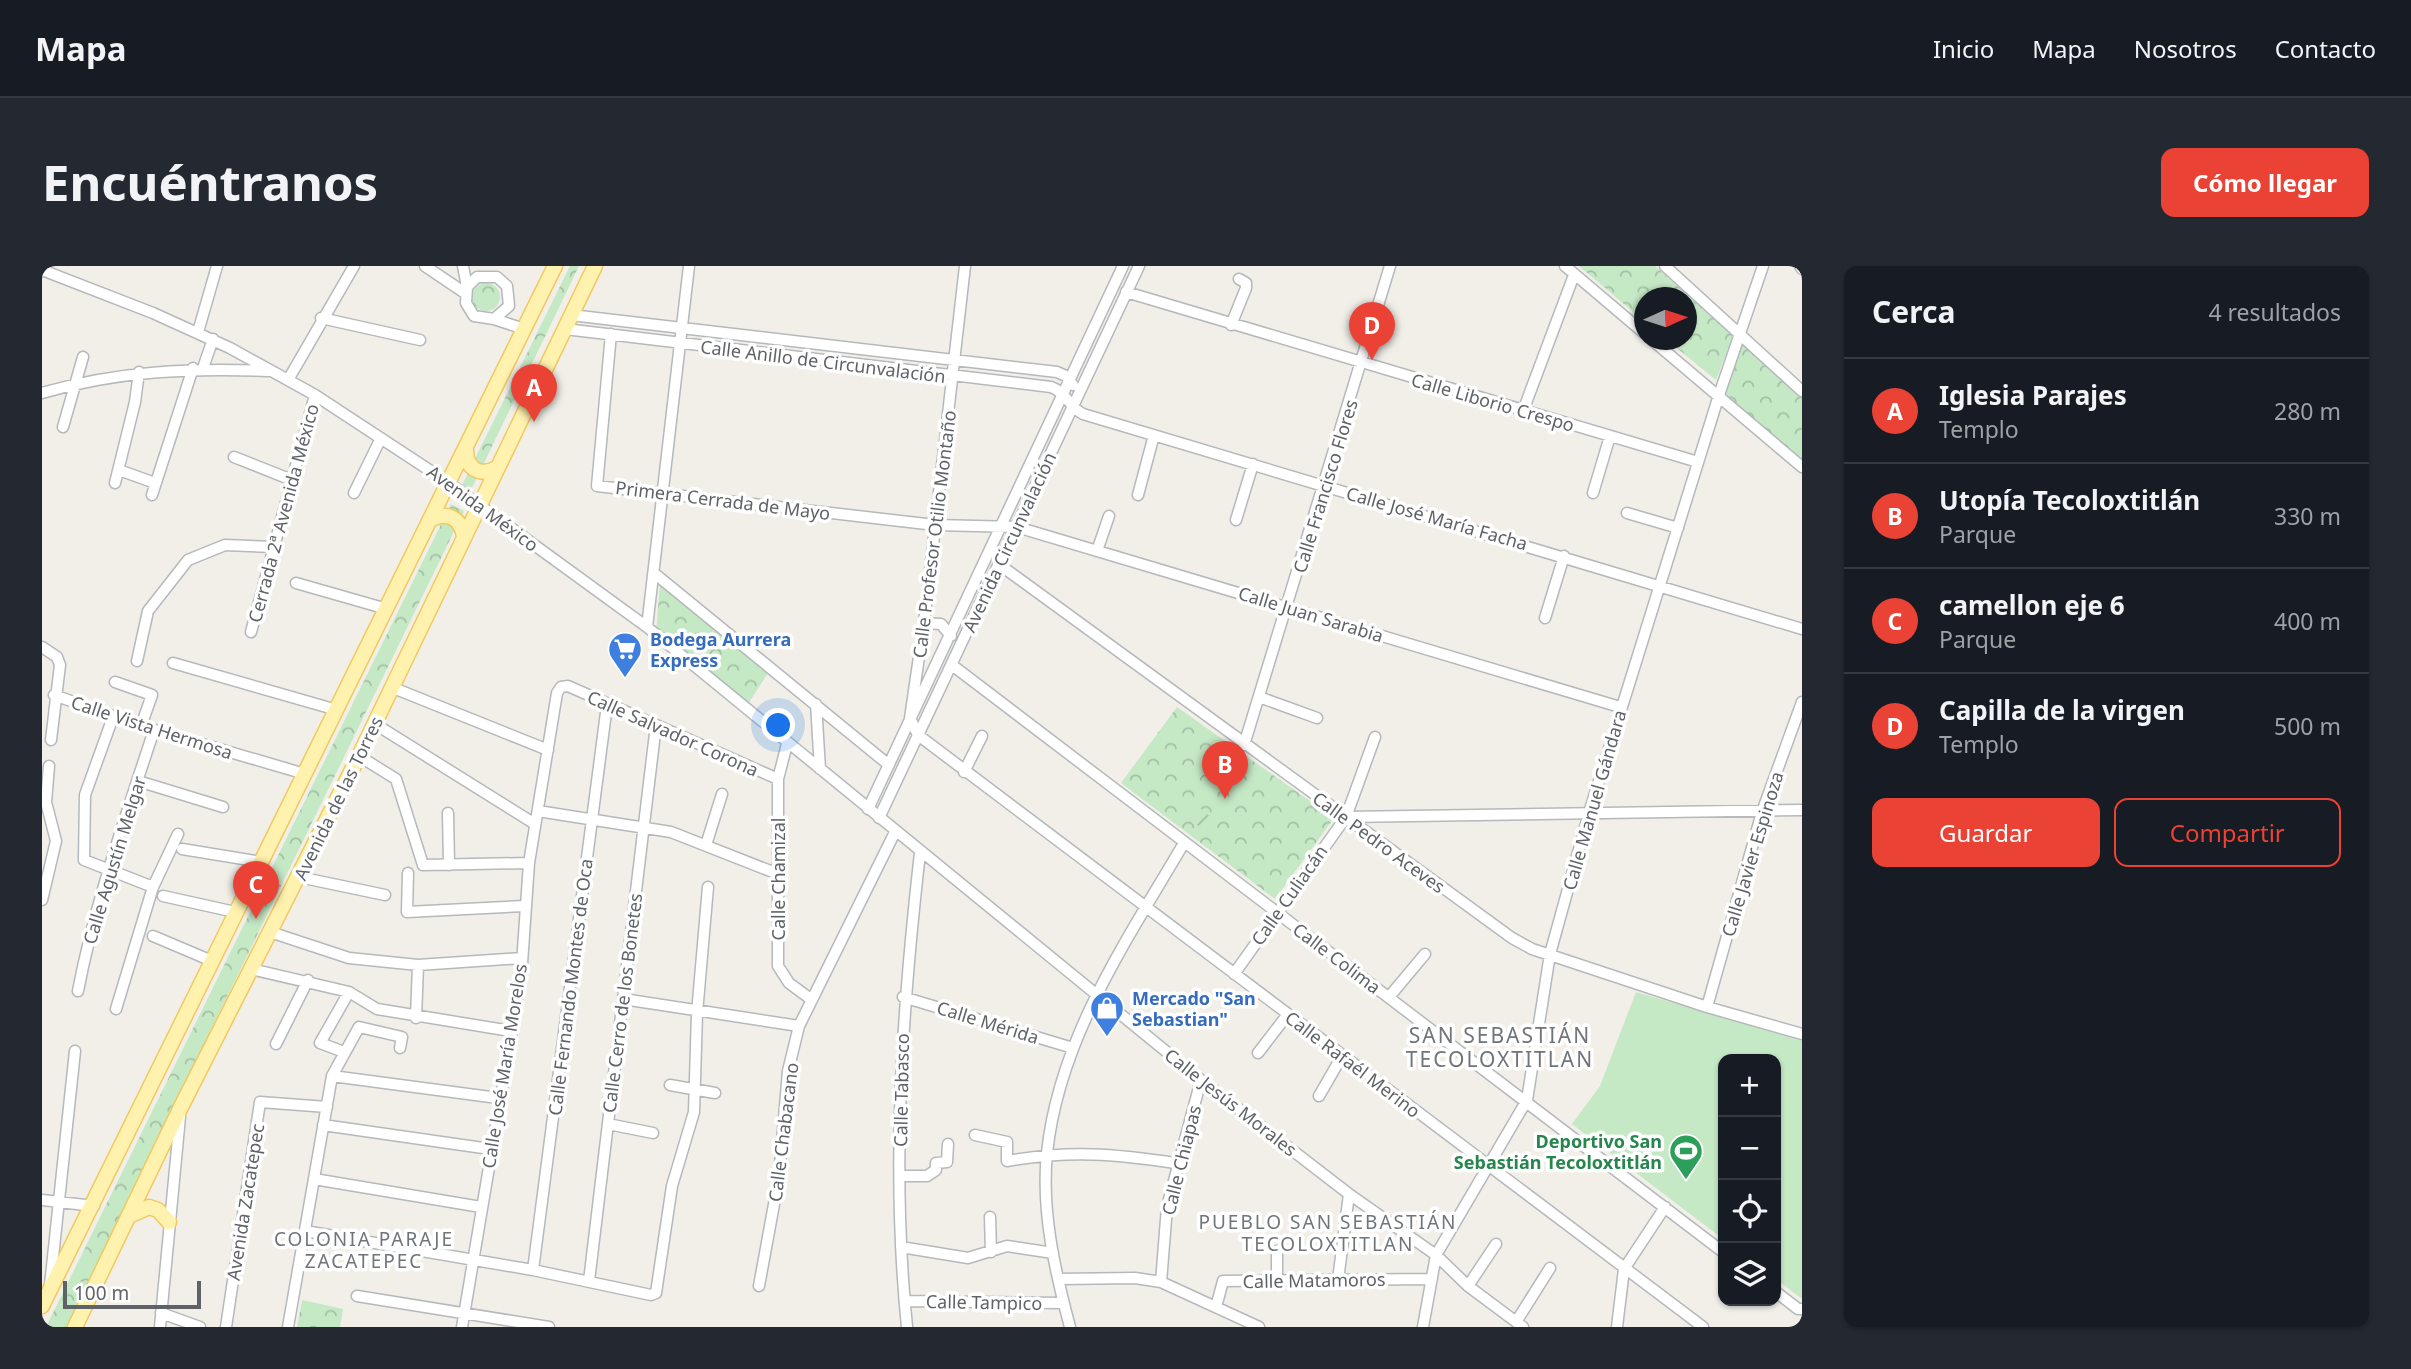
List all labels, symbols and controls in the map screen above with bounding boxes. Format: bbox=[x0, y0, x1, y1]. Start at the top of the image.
text: Mapa bbox=[35, 26, 127, 71]
text: Inicio bbox=[1933, 32, 1994, 65]
text: Mapa bbox=[2032, 32, 2096, 65]
text: Nosotros bbox=[2134, 32, 2237, 65]
text: Contacto bbox=[2275, 32, 2376, 65]
button: Cómo llegar bbox=[2161, 148, 2369, 217]
text: Encuéntranos bbox=[42, 149, 378, 215]
north arrow bbox=[1634, 287, 1697, 350]
text: Cerca bbox=[1872, 291, 1955, 332]
text: 4 resultados bbox=[2208, 296, 2341, 328]
pin: D bbox=[1349, 302, 1395, 360]
street label: Calle Anillo de Circunvalación bbox=[699, 334, 947, 388]
pin: A bbox=[511, 364, 557, 422]
street label: Calle Liborio Crespo bbox=[1409, 367, 1577, 437]
text: Iglesia Parajes bbox=[1939, 377, 2127, 413]
text: A bbox=[1887, 395, 1903, 427]
text: 280 m bbox=[2274, 395, 2341, 427]
street label: Calle Francisco Flores bbox=[1287, 396, 1363, 576]
street label: Cerrada 2ª Avenida México bbox=[242, 401, 324, 625]
street label: Calle Profesor Otilio Montaño bbox=[907, 409, 961, 659]
text: Templo bbox=[1939, 413, 2019, 445]
street label: Avenida Circunvalación bbox=[957, 448, 1061, 636]
street label: Avenida México bbox=[422, 459, 544, 557]
street label: Primera Cerrada de Mayo bbox=[614, 475, 832, 525]
street label: Calle José María Facha bbox=[1344, 481, 1530, 555]
text: Utopía Tecoloxtitlán bbox=[1939, 482, 2200, 518]
text: B bbox=[1887, 500, 1903, 532]
text: 330 m bbox=[2274, 500, 2341, 532]
text: Parque bbox=[1939, 518, 2016, 550]
street label: Calle Juan Sarabia bbox=[1236, 581, 1386, 647]
text: camellon eje 6 bbox=[1939, 587, 2125, 623]
text: C bbox=[1888, 605, 1902, 637]
text: 400 m bbox=[2274, 605, 2341, 637]
text: Parque bbox=[1939, 623, 2016, 655]
place label: Bodega Aurrera Express bbox=[650, 627, 791, 672]
supermarket icon: Bodega Aurrera Express bbox=[606, 630, 644, 679]
street label: Calle Salvador Corona bbox=[584, 684, 762, 782]
street label: Calle Vista Hermosa bbox=[68, 690, 236, 764]
text: Capilla de la virgen bbox=[1939, 692, 2185, 728]
street label: Calle Manuel Gándara bbox=[1557, 707, 1631, 893]
your location bbox=[761, 708, 795, 742]
text: D bbox=[1887, 710, 1903, 742]
text: 500 m bbox=[2274, 710, 2341, 742]
street label: Avenida de las Torres bbox=[288, 712, 388, 884]
text: Templo bbox=[1939, 728, 2019, 760]
pin: B bbox=[1202, 741, 1248, 799]
street label: Calle Javier Espinoza bbox=[1715, 769, 1789, 939]
street label: Calle Agustín Melgar bbox=[77, 772, 151, 947]
street label: Calle Pedro Aceves bbox=[1308, 786, 1450, 898]
button: Guardar bbox=[1872, 798, 2100, 867]
button: Compartir bbox=[2114, 798, 2341, 867]
street label: Calle Chamizal bbox=[766, 818, 790, 940]
street label: Calle Culiacán bbox=[1246, 840, 1332, 950]
street label: Calle Fernando Montes de Oca bbox=[542, 857, 598, 1117]
pin: C bbox=[233, 861, 279, 919]
street label: Calle Cerro de los Bonetes bbox=[597, 892, 647, 1114]
street label: Calle Colima bbox=[1288, 917, 1386, 999]
street label: Calle José María Morelos bbox=[476, 962, 532, 1170]
place label: Mercado "San Sebastian" bbox=[1132, 986, 1256, 1031]
shop icon: Mercado "San Sebastian" bbox=[1088, 989, 1126, 1038]
street label: Calle Mérida bbox=[934, 995, 1042, 1049]
street label: Calle Rafaél Merino bbox=[1281, 1005, 1425, 1123]
district label: SAN SEBASTIÁN TECOLOXTITLAN bbox=[1406, 1021, 1594, 1073]
street label: Calle Tabasco bbox=[888, 1033, 914, 1147]
street label: Calle Jesús Morales bbox=[1160, 1043, 1302, 1161]
map controls bbox=[1718, 1054, 1781, 1306]
button: + bbox=[1718, 1054, 1781, 1117]
street label: Calle Chabacano bbox=[763, 1061, 803, 1203]
street label: Calle Chiapas bbox=[1156, 1102, 1206, 1218]
button: − bbox=[1718, 1117, 1781, 1180]
street label: Avenida Zacatepec bbox=[221, 1122, 269, 1282]
place label: Deportivo San Sebastián Tecoloxtitlán bbox=[1454, 1129, 1662, 1174]
sports icon: Deportivo San Sebastián Tecoloxtitlán bbox=[1667, 1132, 1705, 1181]
button: locate bbox=[1718, 1180, 1781, 1243]
district label: PUEBLO SAN SEBASTIÁN TECOLOXTITLAN bbox=[1198, 1209, 1458, 1257]
district label: COLONIA PARAJE ZACATEPEC bbox=[274, 1226, 454, 1274]
button: layers bbox=[1718, 1243, 1781, 1306]
street label: Calle Matamoros bbox=[1242, 1267, 1386, 1293]
scale bar bbox=[63, 1278, 201, 1310]
text: 100 m bbox=[74, 1280, 129, 1306]
street label: Calle Tampico bbox=[926, 1289, 1042, 1315]

